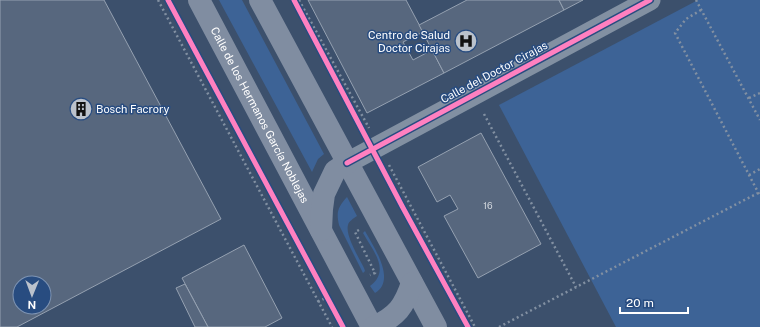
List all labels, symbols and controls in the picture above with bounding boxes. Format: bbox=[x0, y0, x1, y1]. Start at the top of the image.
street label: Calle de los Hermanos García Noblejas bbox=[208, 25, 311, 205]
hospital icon: Centro de Salud Doctor Cirajas bbox=[453, 28, 479, 54]
place label: Centro de Salud Doctor Cirajas bbox=[368, 29, 450, 54]
street label: Calle del Doctor Cirajas bbox=[439, 39, 550, 105]
building icon: Bosch Facrory bbox=[68, 96, 94, 122]
place label: Bosch Facrory bbox=[96, 103, 169, 115]
house number: 16 bbox=[483, 200, 493, 211]
north arrow bbox=[12, 275, 52, 315]
scale bar bbox=[620, 289, 688, 315]
text: 20 m bbox=[626, 296, 654, 310]
text: N bbox=[27, 299, 36, 311]

